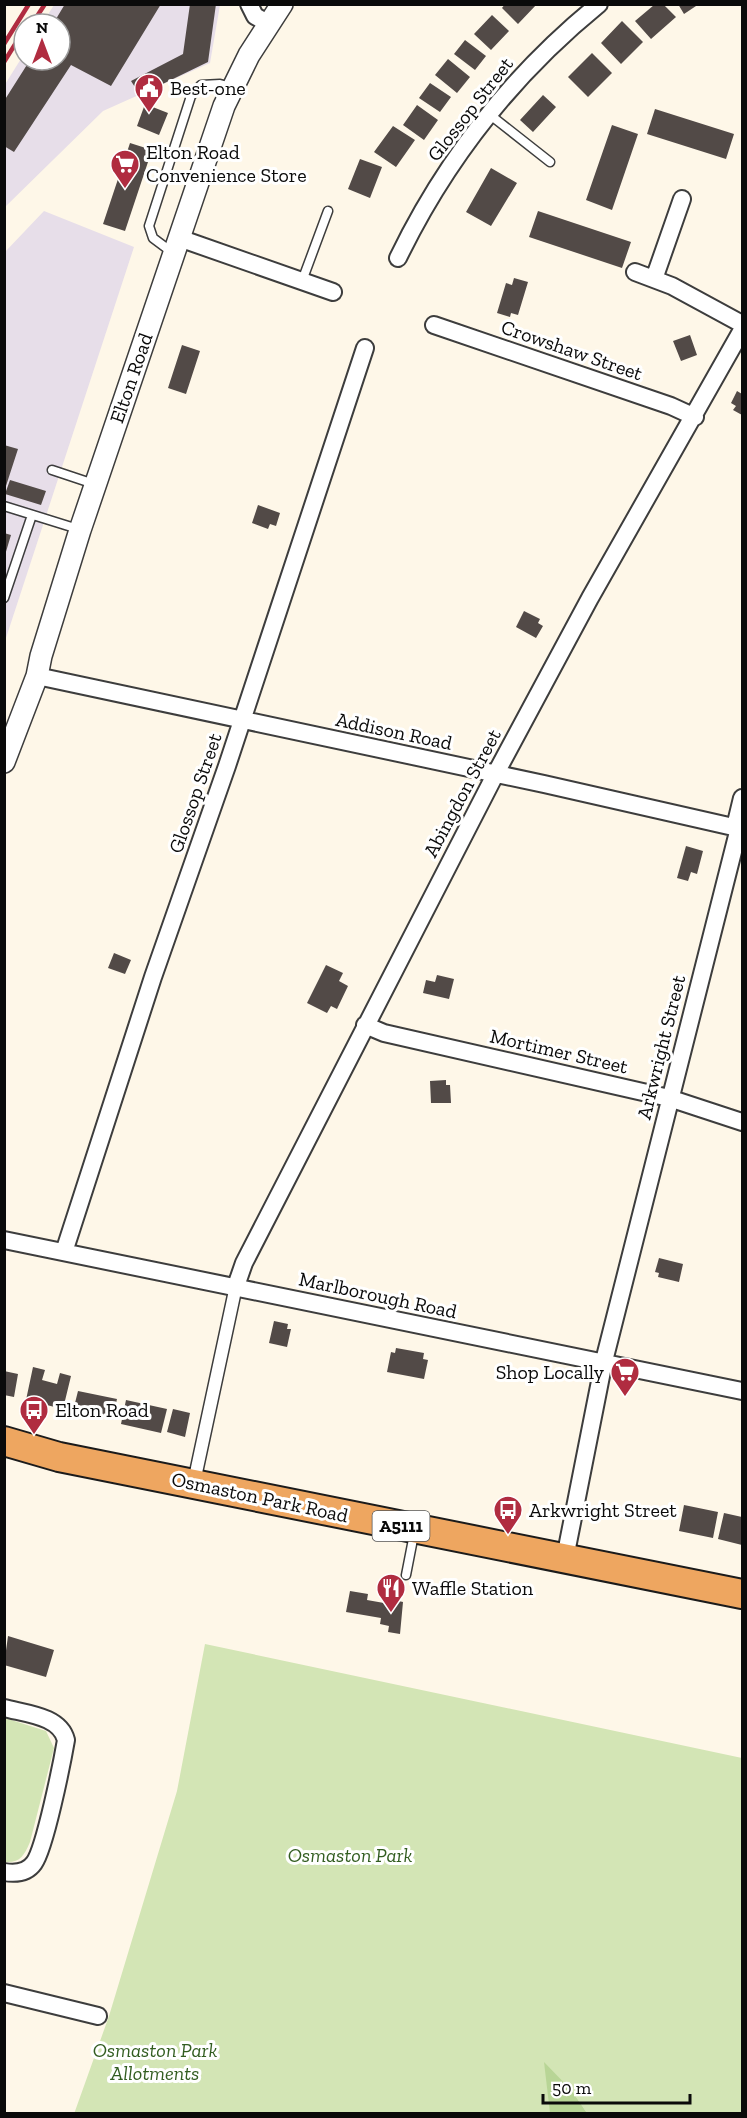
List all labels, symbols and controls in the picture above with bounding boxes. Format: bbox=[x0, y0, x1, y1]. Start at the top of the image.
north arrow bbox=[12, 12, 72, 72]
text: N bbox=[36, 18, 48, 37]
street label: Glossop Street bbox=[422, 52, 518, 166]
public building icon: Best-one bbox=[133, 72, 165, 114]
place label: Best-one bbox=[170, 76, 246, 100]
place label: Elton Road Convenience Store bbox=[146, 140, 307, 187]
supermarket icon: Elton Road Convenience Store bbox=[109, 148, 141, 190]
street label: Crowshaw Street bbox=[498, 315, 646, 386]
street label: Elton Road bbox=[104, 330, 158, 426]
street label: Addison Road bbox=[334, 707, 454, 755]
street label: Abingdon Street bbox=[418, 724, 506, 861]
street label: Glossop Street bbox=[163, 729, 227, 856]
street label: Arkwright Street bbox=[631, 972, 691, 1122]
street label: Mortimer Street bbox=[488, 1023, 631, 1079]
street label: Marlborough Road bbox=[297, 1267, 459, 1323]
supermarket icon: Shop Locally bbox=[609, 1356, 641, 1398]
place label: Shop Locally bbox=[496, 1360, 605, 1384]
bus stop icon: Elton Road bbox=[18, 1394, 50, 1436]
place label: Elton Road bbox=[55, 1398, 149, 1422]
street label: Osmaston Park Road bbox=[169, 1467, 351, 1527]
bus stop icon: Arkwright Street bbox=[492, 1494, 524, 1536]
place label: Arkwright Street bbox=[529, 1498, 677, 1522]
road number: A5111 bbox=[372, 1511, 430, 1541]
restaurant icon: Waffle Station bbox=[375, 1572, 407, 1614]
place label: Waffle Station bbox=[412, 1576, 534, 1600]
park label: Osmaston Park bbox=[288, 1843, 412, 1867]
park label: Osmaston Park Allotments bbox=[93, 2038, 217, 2085]
scale bar bbox=[543, 2067, 690, 2105]
text: 50 m bbox=[552, 2077, 592, 2099]

